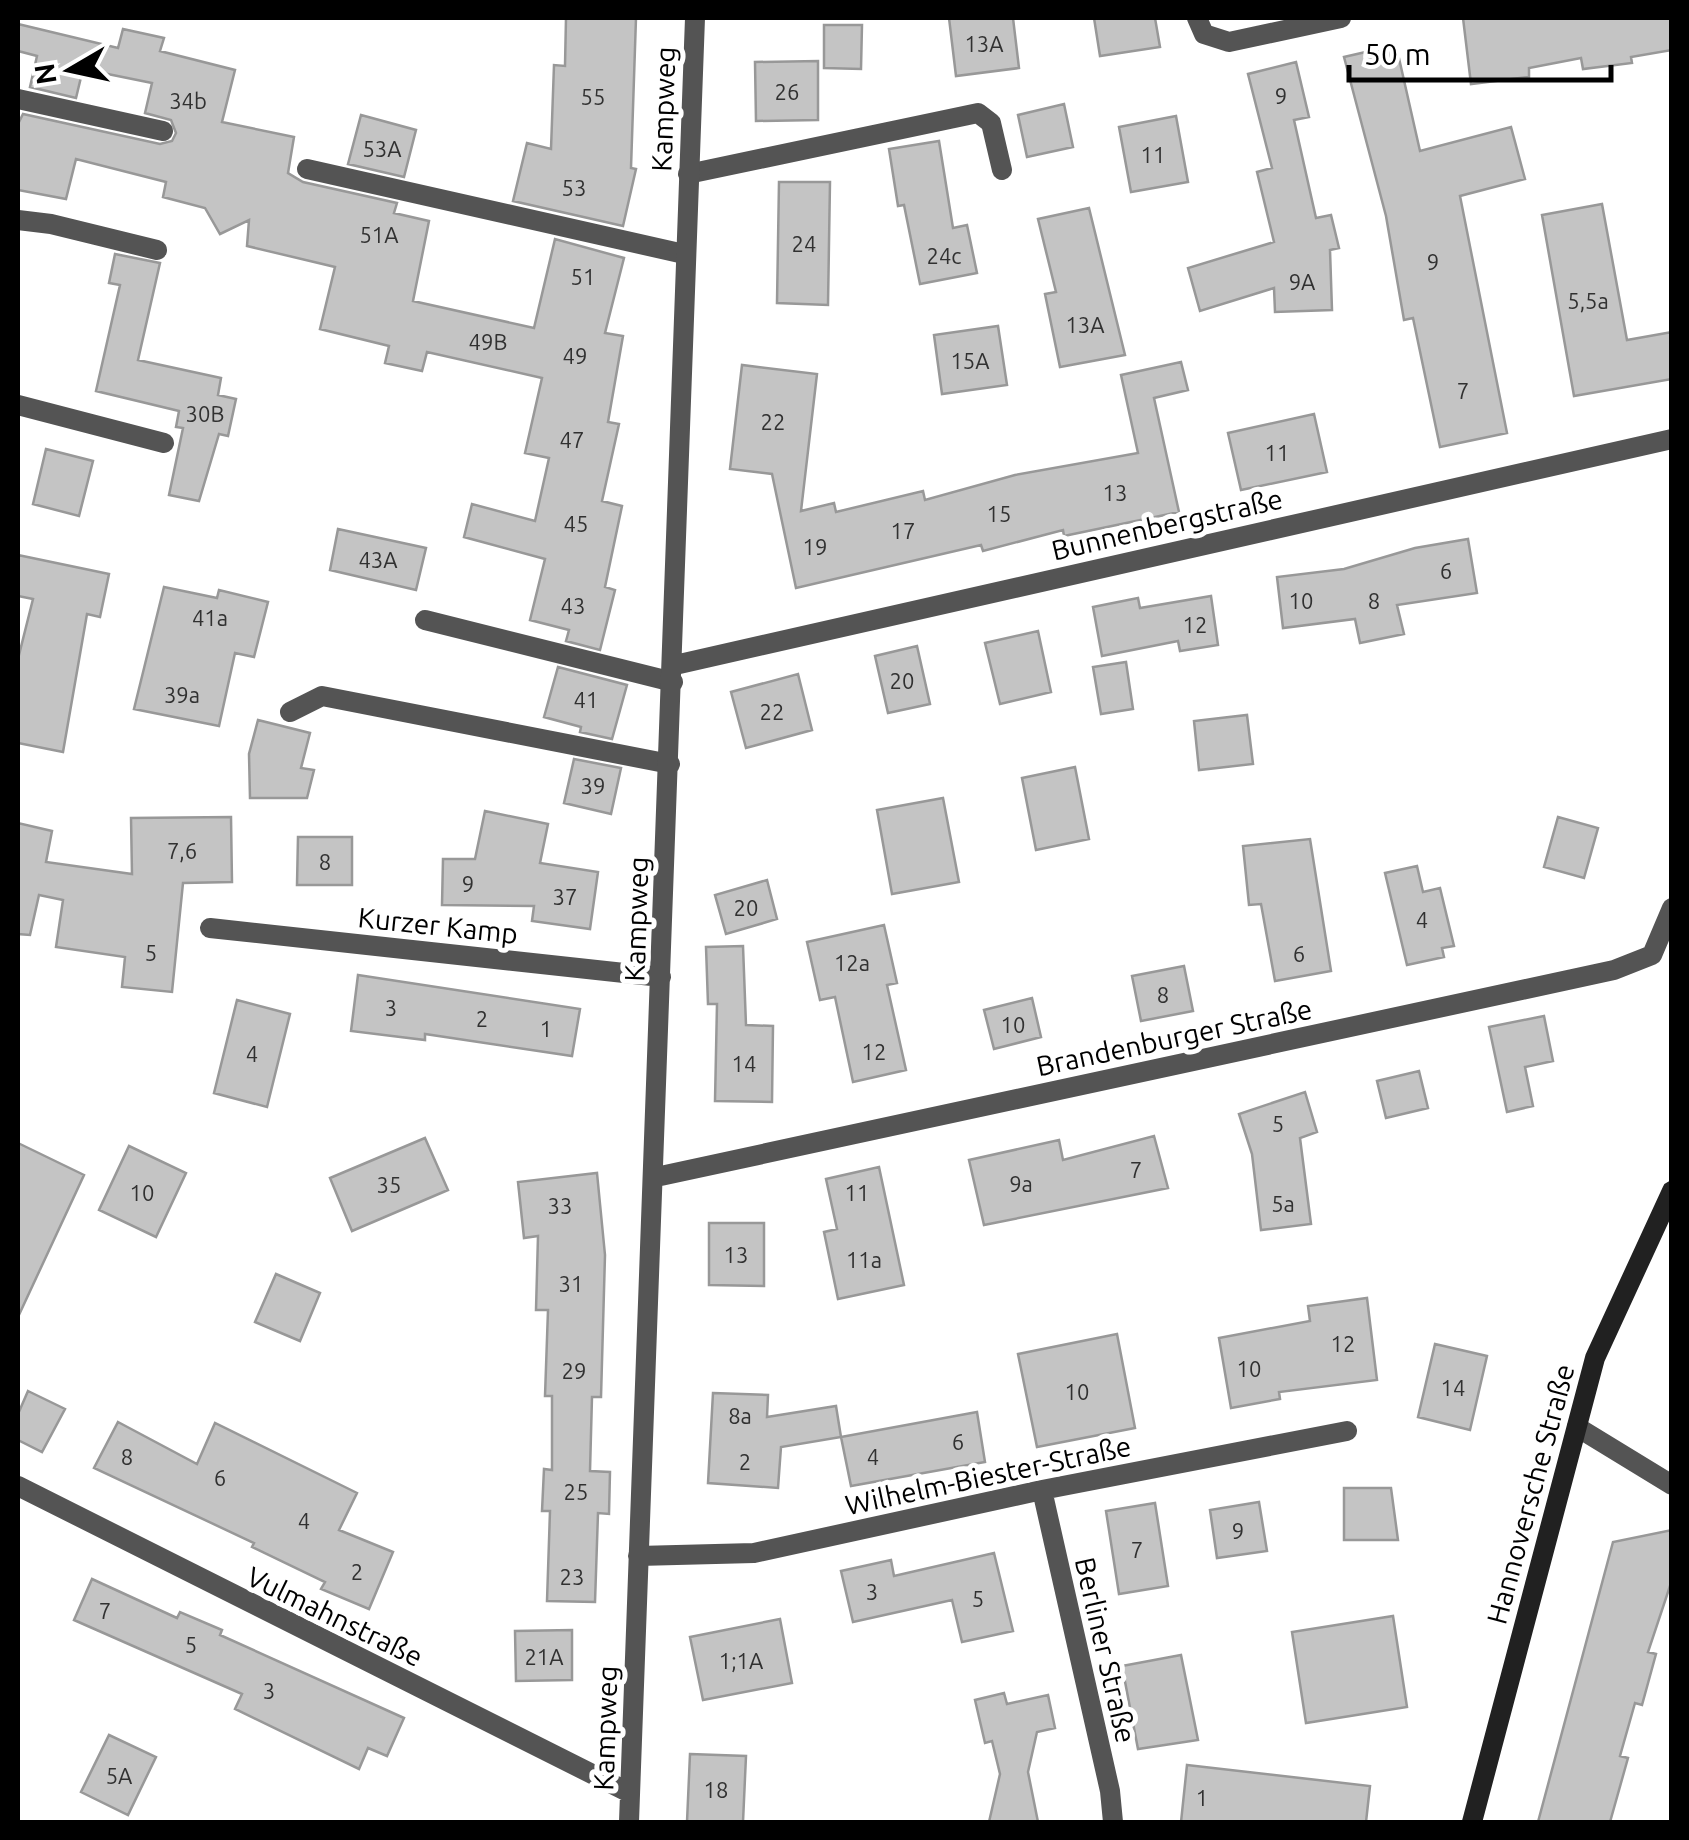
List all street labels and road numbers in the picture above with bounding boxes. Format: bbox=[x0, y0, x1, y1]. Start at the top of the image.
street label: Kampweg bbox=[645, 46, 681, 172]
street label: Bunnenbergstraße bbox=[1048, 482, 1286, 566]
street label: Kampweg bbox=[618, 856, 654, 982]
street label: Kurzer Kamp bbox=[356, 901, 520, 949]
street label: Brandenburger Straße bbox=[1033, 993, 1315, 1081]
street label: Hannoversche Straße bbox=[1480, 1361, 1580, 1627]
street label: Wilhelm-Biester-Straße bbox=[842, 1430, 1134, 1520]
street label: Berliner Straße bbox=[1070, 1554, 1142, 1746]
street label: Vulmahnstraße bbox=[242, 1560, 428, 1672]
street label: Kampweg bbox=[587, 1665, 623, 1791]

